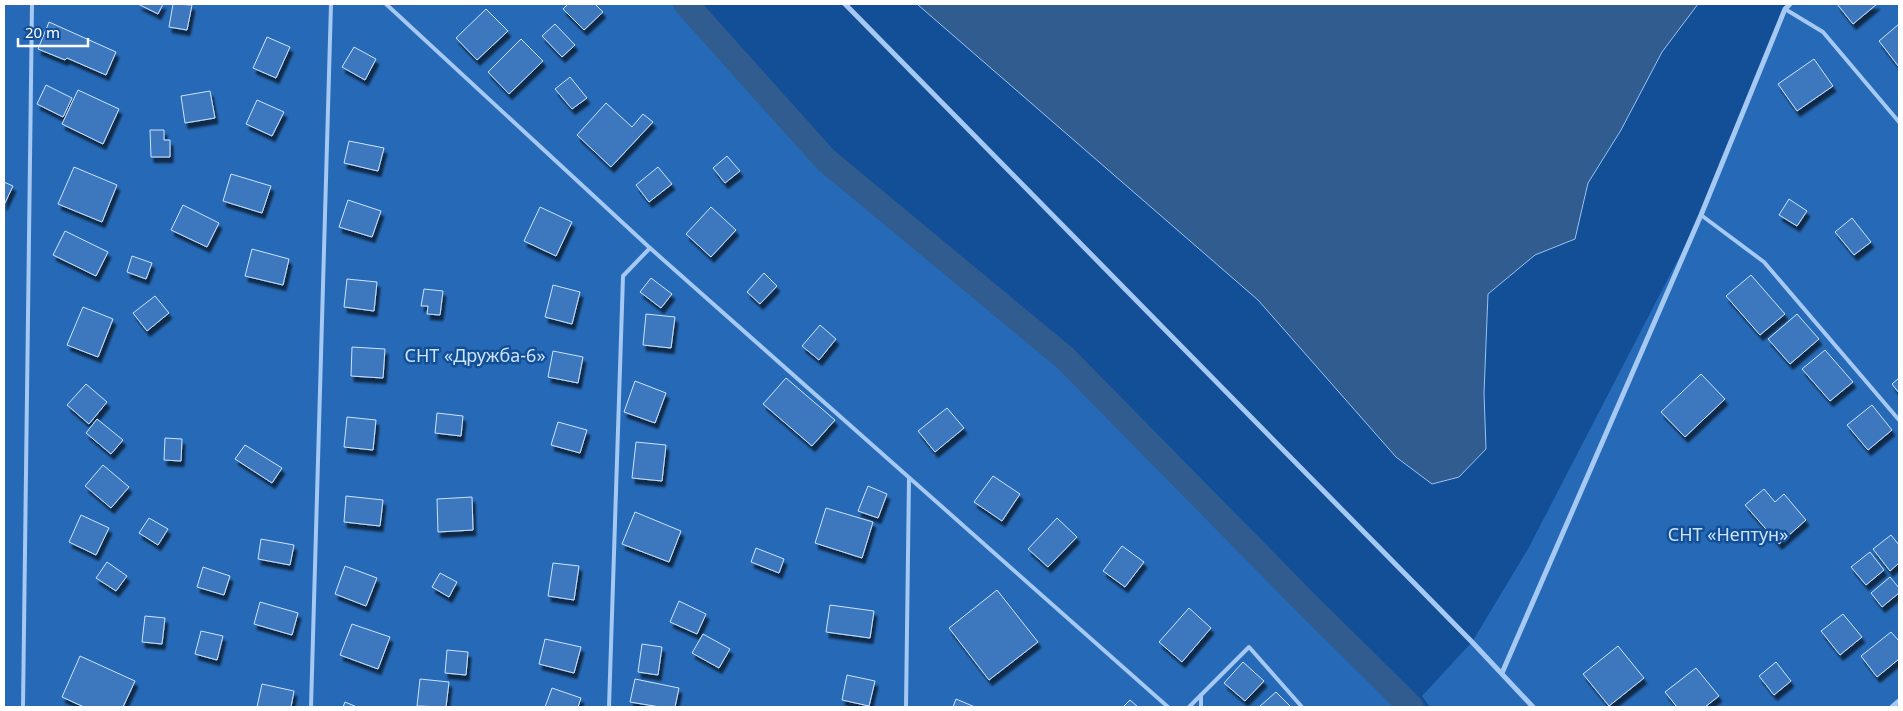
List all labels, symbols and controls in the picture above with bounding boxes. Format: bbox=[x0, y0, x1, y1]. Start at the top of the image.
scale bar bbox=[18, 15, 88, 47]
text: 20 m bbox=[25, 22, 60, 42]
park label: СНТ «Дружба-6» bbox=[404, 343, 546, 367]
park label: СНТ «Нептун» bbox=[1668, 522, 1788, 546]

